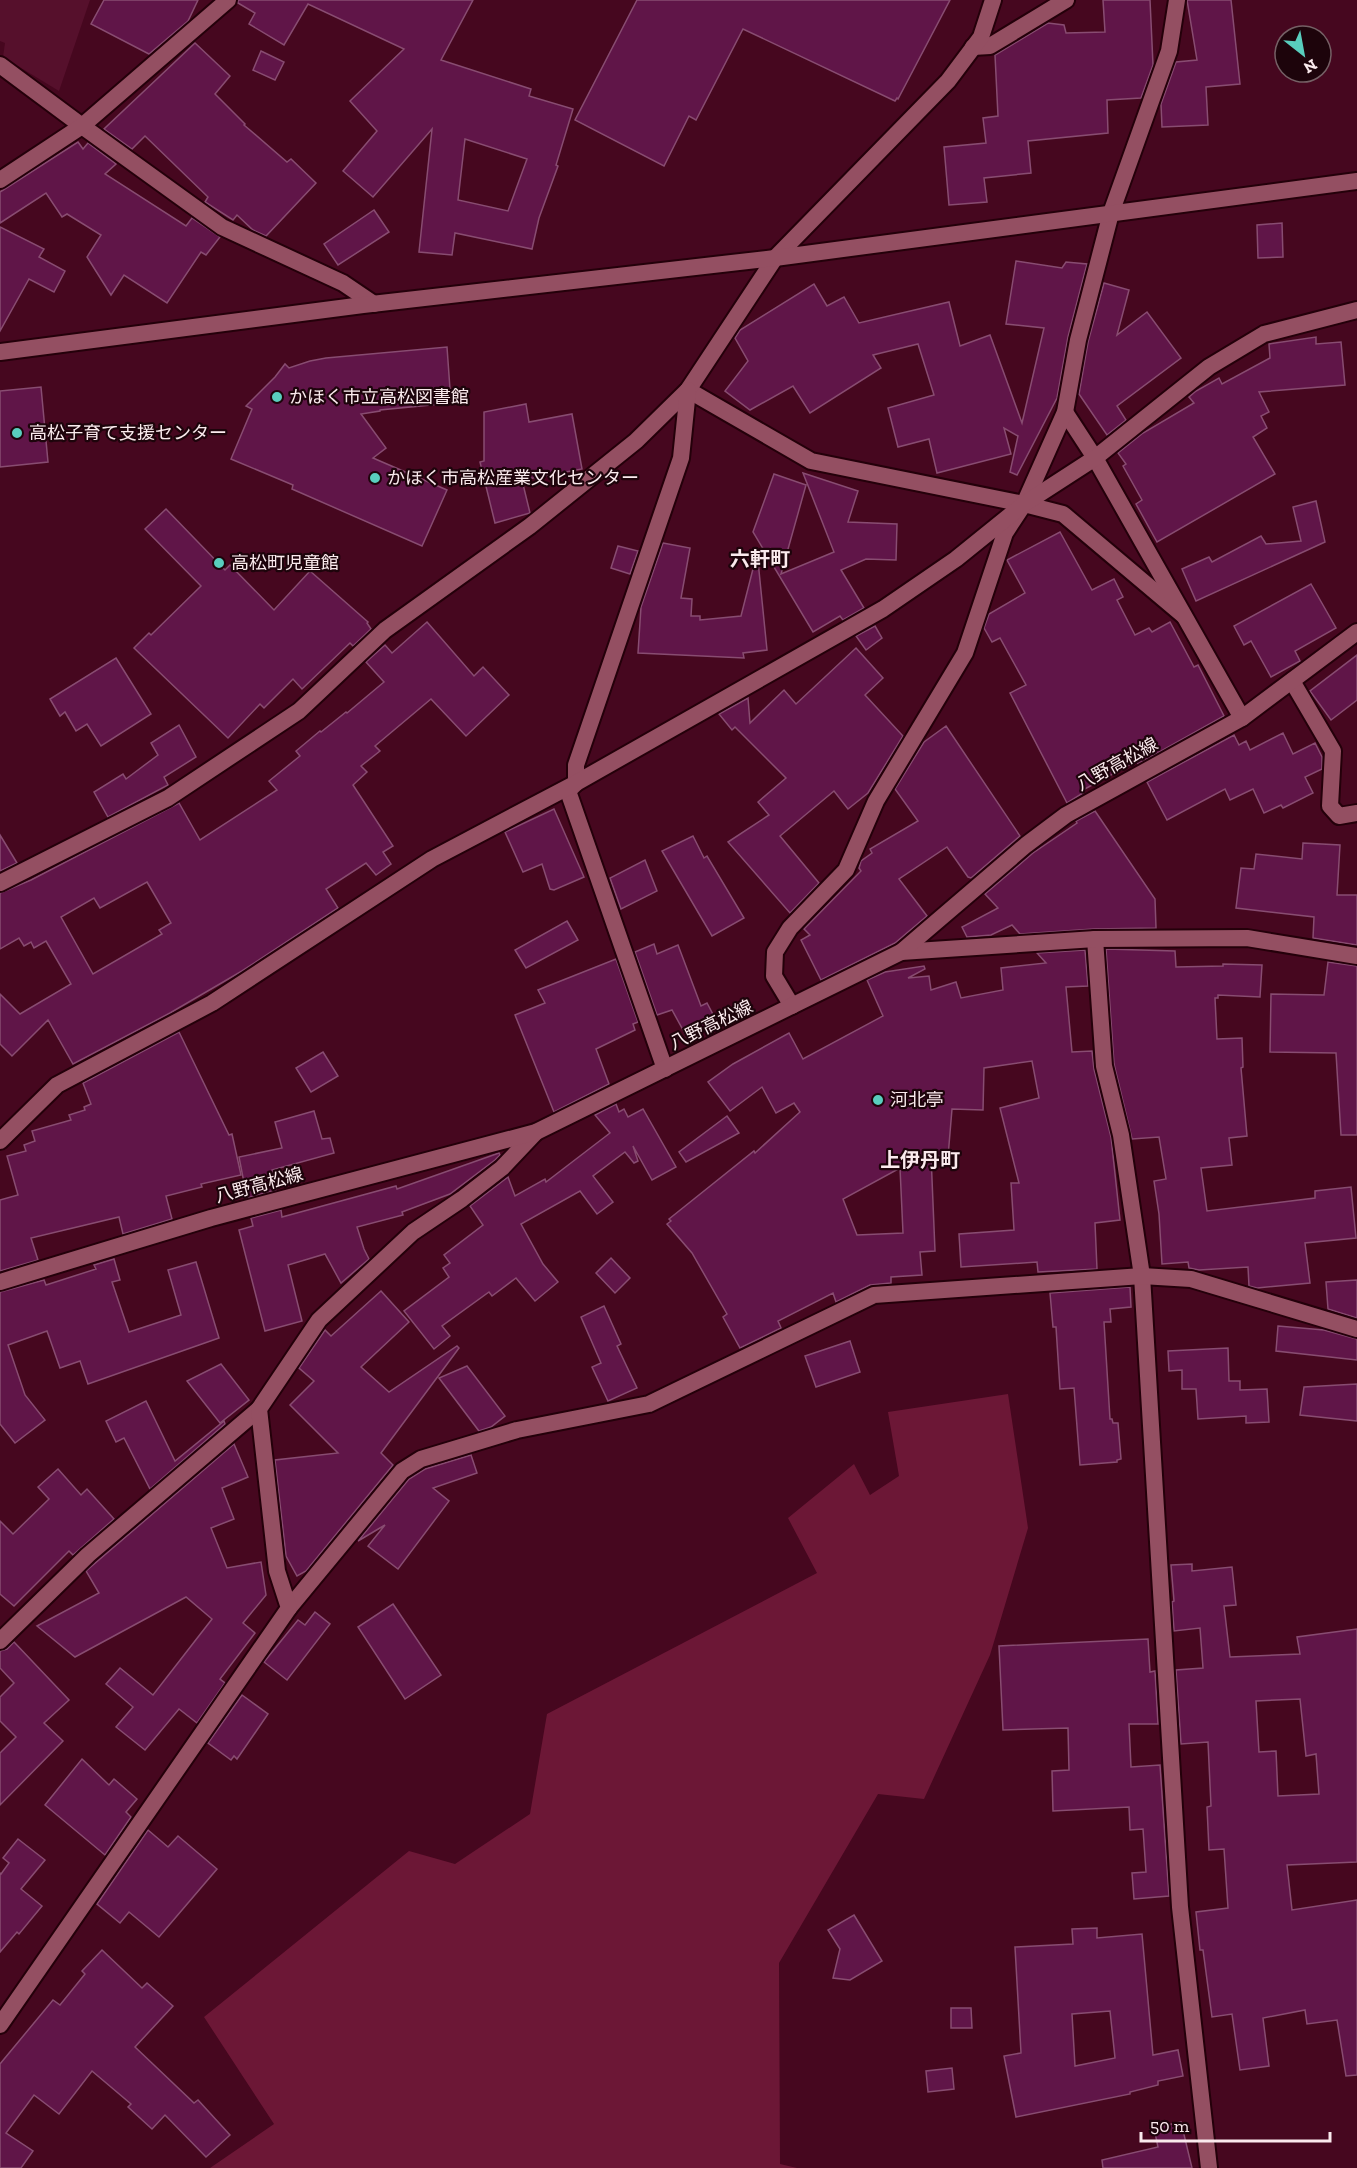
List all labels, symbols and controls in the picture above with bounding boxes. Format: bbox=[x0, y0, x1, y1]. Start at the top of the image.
north arrow bbox=[1273, 24, 1333, 84]
text: N bbox=[1300, 55, 1321, 78]
place label: かほく市立高松図書館 bbox=[289, 386, 469, 408]
marker: かほく市立高松図書館 bbox=[270, 390, 284, 404]
place label: 高松子育て支援センター bbox=[29, 422, 227, 444]
marker: 高松子育て支援センター bbox=[10, 426, 24, 440]
place label: かほく市高松産業文化センター bbox=[387, 467, 639, 489]
marker: かほく市高松産業文化センター bbox=[368, 471, 382, 485]
district label: 六軒町 bbox=[730, 547, 790, 571]
place label: 高松町児童館 bbox=[231, 552, 339, 574]
marker: 高松町児童館 bbox=[212, 556, 226, 570]
street label: 八野高松線 bbox=[1072, 733, 1162, 795]
street label: 八野高松線 bbox=[666, 995, 756, 1055]
place label: 河北亭 bbox=[890, 1089, 944, 1111]
marker: 河北亭 bbox=[871, 1093, 885, 1107]
district label: 上伊丹町 bbox=[880, 1148, 960, 1172]
street label: 八野高松線 bbox=[213, 1163, 305, 1207]
scale bar bbox=[1141, 2105, 1330, 2143]
text: 50 m bbox=[1150, 2115, 1190, 2137]

